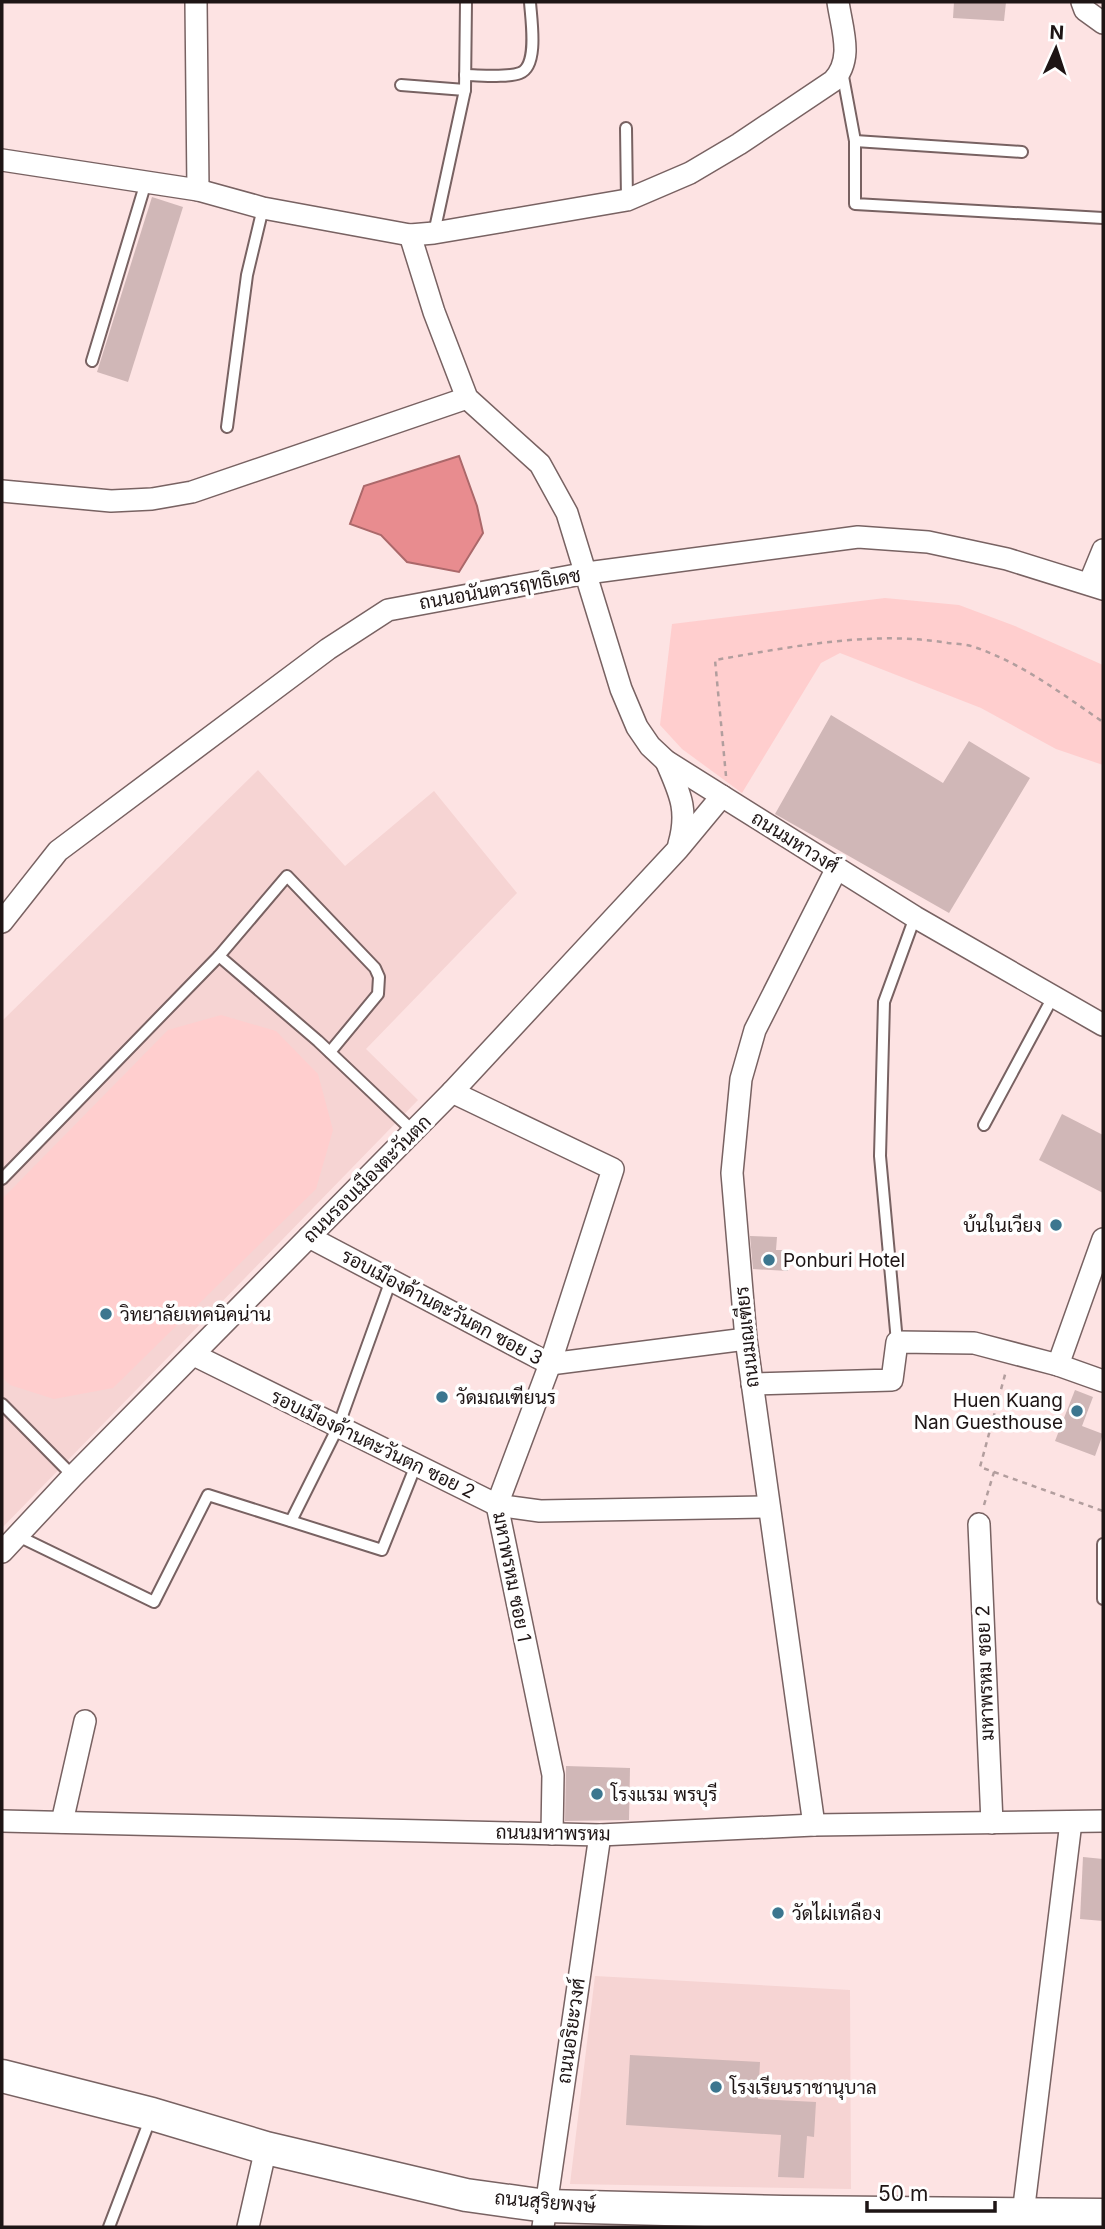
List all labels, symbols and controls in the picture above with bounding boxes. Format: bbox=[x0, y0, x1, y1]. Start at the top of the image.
north arrow bbox=[1021, 14, 1091, 84]
text: N bbox=[1049, 21, 1065, 44]
street label: ถนนอนันตวรฤทธิเดช bbox=[417, 563, 583, 615]
street label: ถนนมหาวงศ์ bbox=[747, 805, 843, 878]
street label: ถนนรอบเมืองตะวันตก bbox=[298, 1110, 436, 1248]
place label: บ้นในเวียง bbox=[963, 1213, 1042, 1237]
marker: บ้นในเวียง bbox=[1048, 1217, 1064, 1233]
street label: รอบเมืองด้านตะวันตก ซอย 3 bbox=[337, 1244, 547, 1370]
place label: Ponburi Hotel bbox=[783, 1249, 905, 1272]
marker: Ponburi Hotel bbox=[761, 1252, 777, 1268]
street label: ถนนมณเฑียร bbox=[729, 1285, 764, 1389]
place label: วิทยาลัยเทคนิคน่าน bbox=[120, 1303, 271, 1326]
marker: วิทยาลัยเทคนิคน่าน bbox=[98, 1306, 114, 1322]
street label: รอบเมืองด้านตะวันตก ซอย 2 bbox=[267, 1384, 479, 1504]
place label: วัดมณเฑียนร bbox=[456, 1385, 556, 1409]
marker: วัดมณเฑียนร bbox=[434, 1389, 450, 1405]
place label: Huen Kuang Nan Guesthouse bbox=[914, 1389, 1063, 1434]
marker: Huen Kuang Nan Guesthouse bbox=[1069, 1403, 1085, 1419]
street label: มหาพรหม ซอย 1 bbox=[488, 1510, 536, 1644]
street label: มหาพรหม ซอย 2 bbox=[971, 1605, 999, 1741]
place label: โรงแรม พรบุรี bbox=[610, 1782, 718, 1807]
marker: โรงแรม พรบุรี bbox=[589, 1786, 605, 1802]
street label: ถนนมหาพรหม bbox=[495, 1820, 611, 1846]
place label: วัดไผ่เทลือง bbox=[792, 1901, 881, 1925]
marker: วัดไผ่เทลือง bbox=[770, 1905, 786, 1921]
street label: ถนนอริยะวงศ์ bbox=[551, 1977, 590, 2085]
place label: โรงเรียนราชานุบาล bbox=[729, 2075, 877, 2100]
marker: โรงเรียนราชานุบาล bbox=[708, 2079, 724, 2095]
scale bar bbox=[867, 2170, 995, 2214]
text: 50 m bbox=[878, 2181, 928, 2206]
street label: ถนนสุริยพงษ์ bbox=[493, 2185, 598, 2219]

